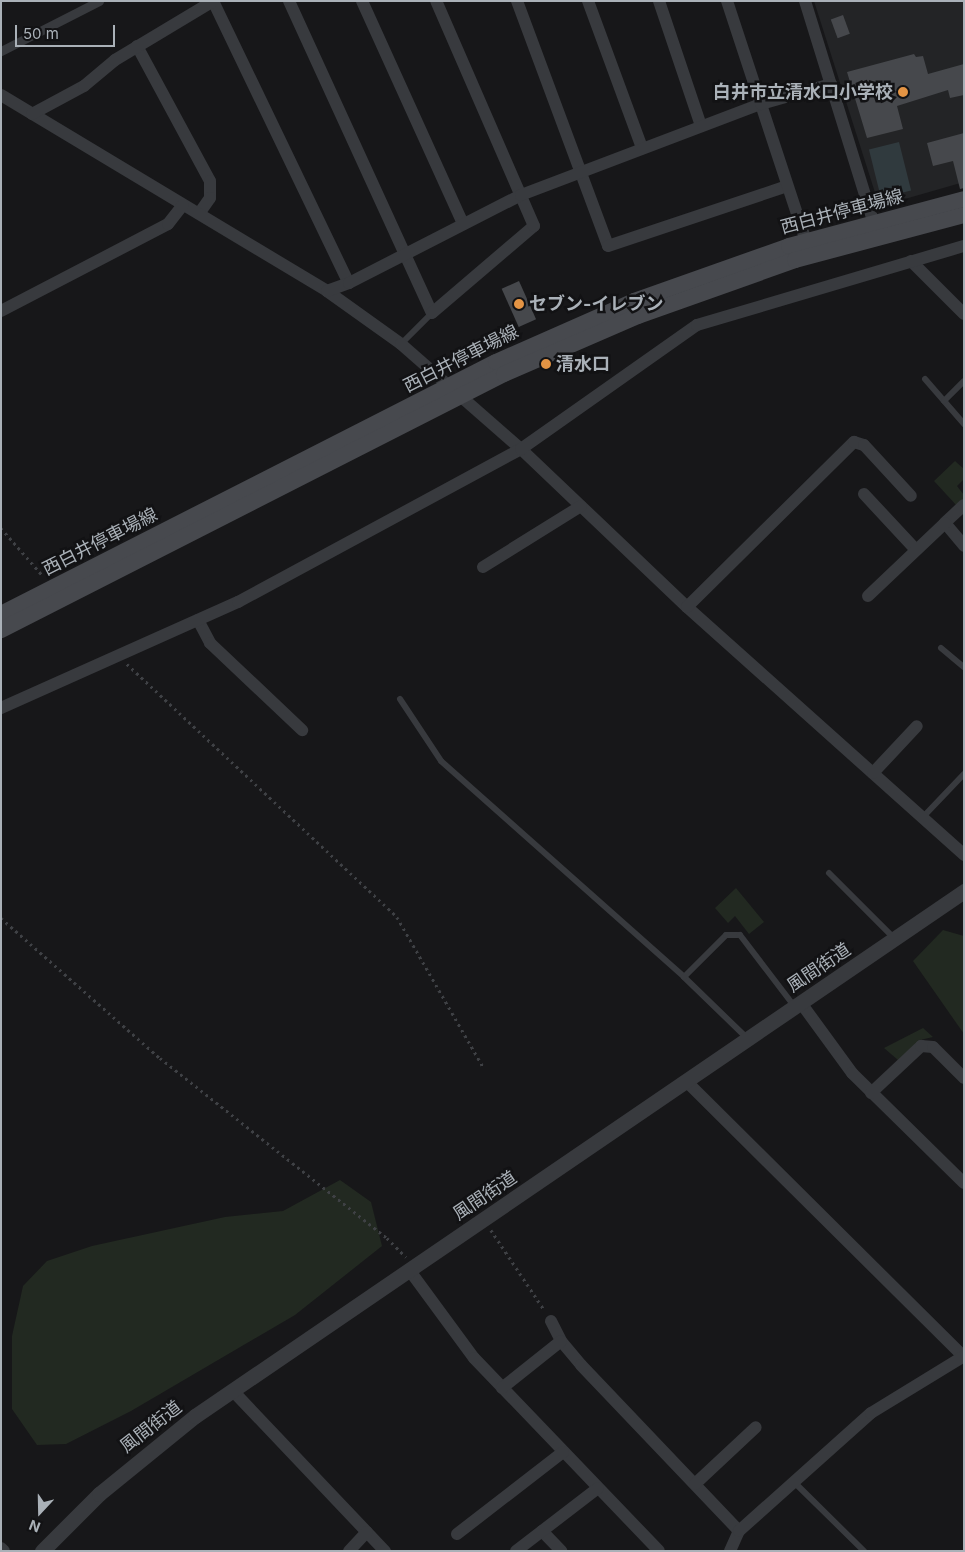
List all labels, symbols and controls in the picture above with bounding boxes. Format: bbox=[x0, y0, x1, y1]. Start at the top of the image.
scale bar bbox=[18, 15, 118, 47]
text: 50 m bbox=[23, 24, 59, 43]
place label: 白井市立清水口小学校 bbox=[713, 81, 893, 103]
marker: 白井市立清水口小学校 bbox=[897, 86, 909, 98]
street label: 西白井停車場線 bbox=[778, 185, 906, 239]
place label: セブン-イレブン bbox=[529, 293, 663, 315]
marker: セブン-イレブン bbox=[513, 298, 525, 310]
street label: 西白井停車場線 bbox=[400, 321, 522, 397]
place label: 清水口 bbox=[556, 353, 610, 375]
marker: 清水口 bbox=[540, 358, 552, 370]
street label: 西白井停車場線 bbox=[39, 504, 161, 580]
street label: 風間街道 bbox=[783, 939, 855, 997]
street label: 風間街道 bbox=[449, 1167, 521, 1225]
street label: 風間街道 bbox=[116, 1396, 186, 1458]
north arrow bbox=[15, 1487, 65, 1537]
text: N bbox=[26, 1517, 42, 1536]

